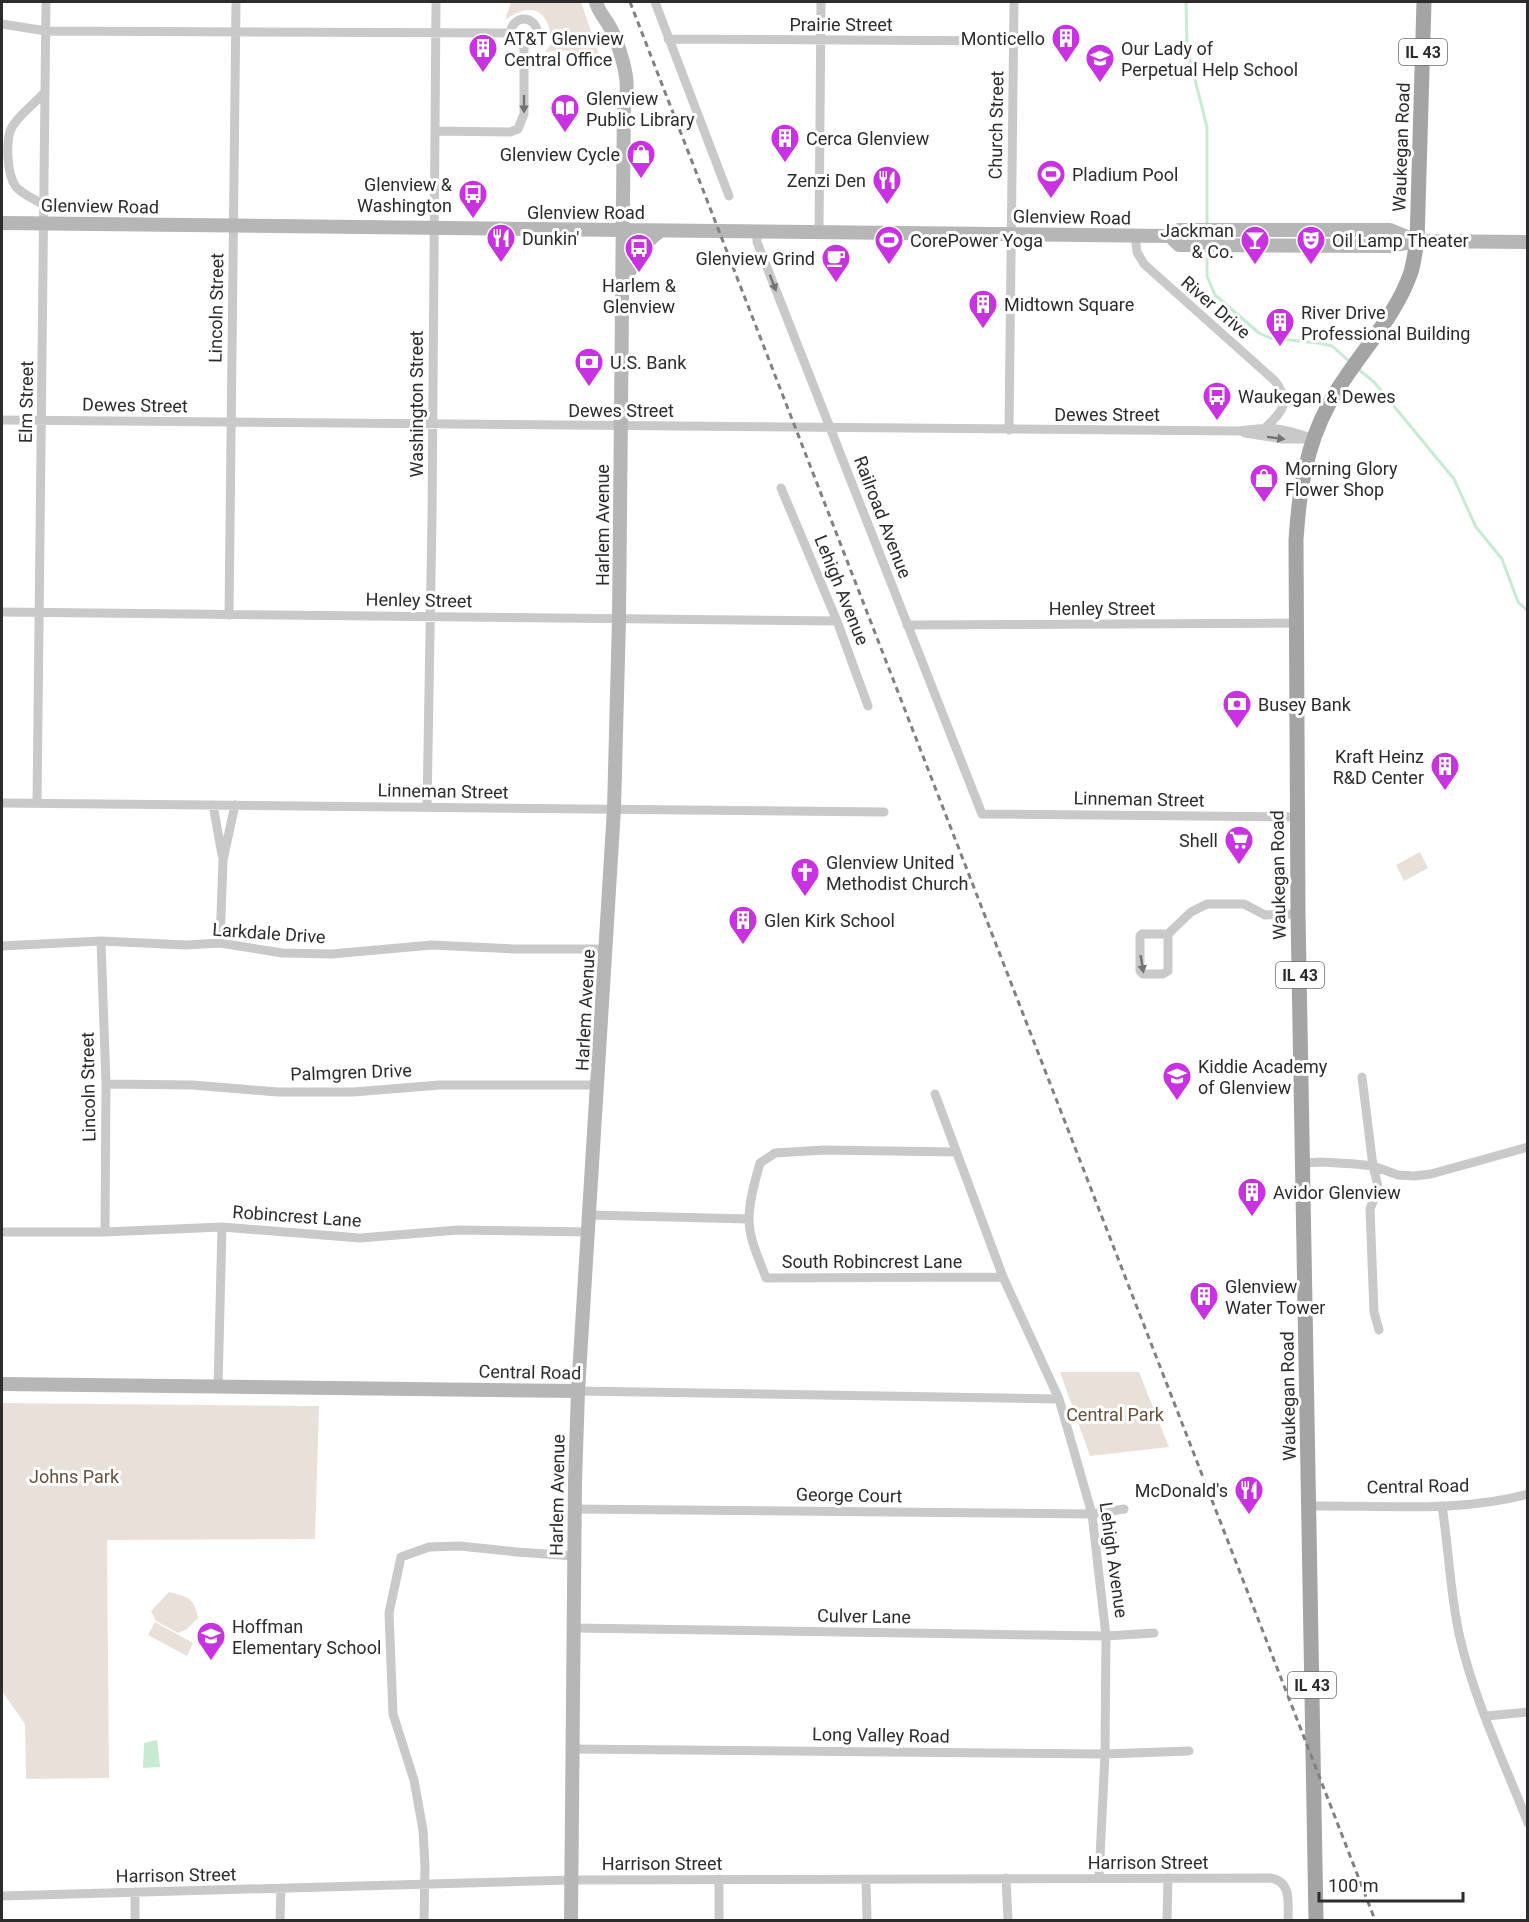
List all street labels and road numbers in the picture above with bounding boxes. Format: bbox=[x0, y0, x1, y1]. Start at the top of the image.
street label: Prairie Street bbox=[789, 14, 893, 35]
road number: IL 43 bbox=[1399, 39, 1447, 65]
street label: Church Street bbox=[985, 70, 1007, 180]
street label: Waukegan Road bbox=[1388, 82, 1414, 212]
street label: Glenview Road bbox=[41, 194, 159, 218]
street label: Glenview Road bbox=[527, 202, 645, 223]
street label: Glenview Road bbox=[1013, 205, 1131, 229]
street label: Lincoln Street bbox=[205, 253, 227, 363]
street label: River Drive bbox=[1177, 271, 1255, 343]
street label: Washington Street bbox=[406, 330, 427, 477]
street label: Elm Street bbox=[15, 361, 37, 443]
street label: Dewes Street bbox=[82, 394, 188, 416]
street label: Dewes Street bbox=[568, 400, 674, 421]
street label: Dewes Street bbox=[1054, 404, 1160, 425]
street label: Railroad Avenue bbox=[850, 453, 916, 581]
street label: Harlem Avenue bbox=[592, 464, 613, 586]
street label: Lehigh Avenue bbox=[810, 532, 874, 648]
street label: Henley Street bbox=[366, 589, 473, 611]
street label: Henley Street bbox=[1049, 598, 1155, 619]
street label: Linneman Street bbox=[377, 779, 509, 803]
street label: Linneman Street bbox=[1073, 787, 1205, 811]
street label: Waukegan Road bbox=[1266, 810, 1290, 940]
street label: Larkdale Drive bbox=[212, 919, 326, 947]
street label: Harlem Avenue bbox=[571, 949, 599, 1071]
road number: IL 43 bbox=[1276, 962, 1324, 988]
street label: Lincoln Street bbox=[77, 1032, 99, 1142]
street label: Palmgren Drive bbox=[290, 1059, 412, 1085]
street label: Robincrest Lane bbox=[232, 1201, 362, 1231]
street label: South Robincrest Lane bbox=[782, 1251, 962, 1272]
street label: Waukegan Road bbox=[1276, 1331, 1300, 1461]
street label: Central Road bbox=[478, 1361, 582, 1383]
street label: Harlem Avenue bbox=[545, 1434, 569, 1556]
street label: Central Road bbox=[1366, 1475, 1470, 1497]
street label: George Court bbox=[796, 1484, 903, 1506]
street label: Lehigh Avenue bbox=[1095, 1501, 1133, 1619]
street label: Culver Lane bbox=[817, 1605, 911, 1627]
road number: IL 43 bbox=[1288, 1672, 1336, 1698]
street label: Long Valley Road bbox=[812, 1723, 950, 1747]
street label: Harrison Street bbox=[1088, 1852, 1208, 1873]
street label: Harrison Street bbox=[602, 1853, 722, 1874]
street label: Harrison Street bbox=[115, 1863, 237, 1887]

